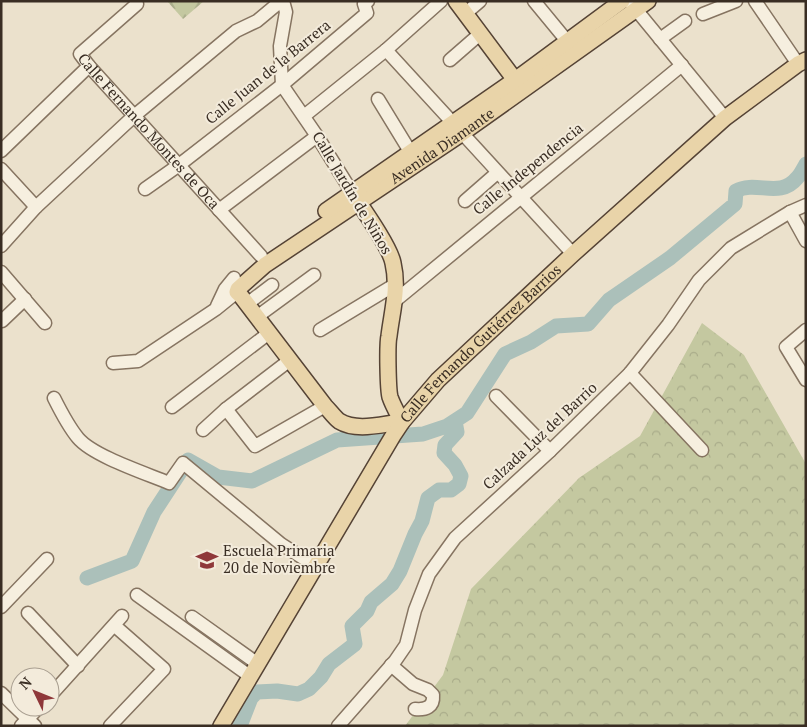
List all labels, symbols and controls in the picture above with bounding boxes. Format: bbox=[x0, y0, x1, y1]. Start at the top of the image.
street label: Calle Juan de la Barrera bbox=[201, 14, 335, 128]
street label: Calle Fernando Montes de Oca bbox=[74, 49, 225, 213]
street label: Avenida Diamante bbox=[385, 103, 498, 188]
street label: Calle Independencia bbox=[468, 117, 587, 219]
street label: Calle Jardín de Niños bbox=[308, 127, 397, 258]
street label: Calle Fernando Gutiérrez Barrios bbox=[395, 259, 565, 427]
street label: Calzada Luz del Barrio bbox=[478, 377, 601, 493]
place label: Escuela Primaria 20 de Noviembre bbox=[223, 540, 335, 577]
school or university icon: Escuela Primaria 20 de Noviembre bbox=[194, 547, 220, 573]
north arrow bbox=[10, 667, 60, 717]
text: N bbox=[15, 672, 36, 693]

